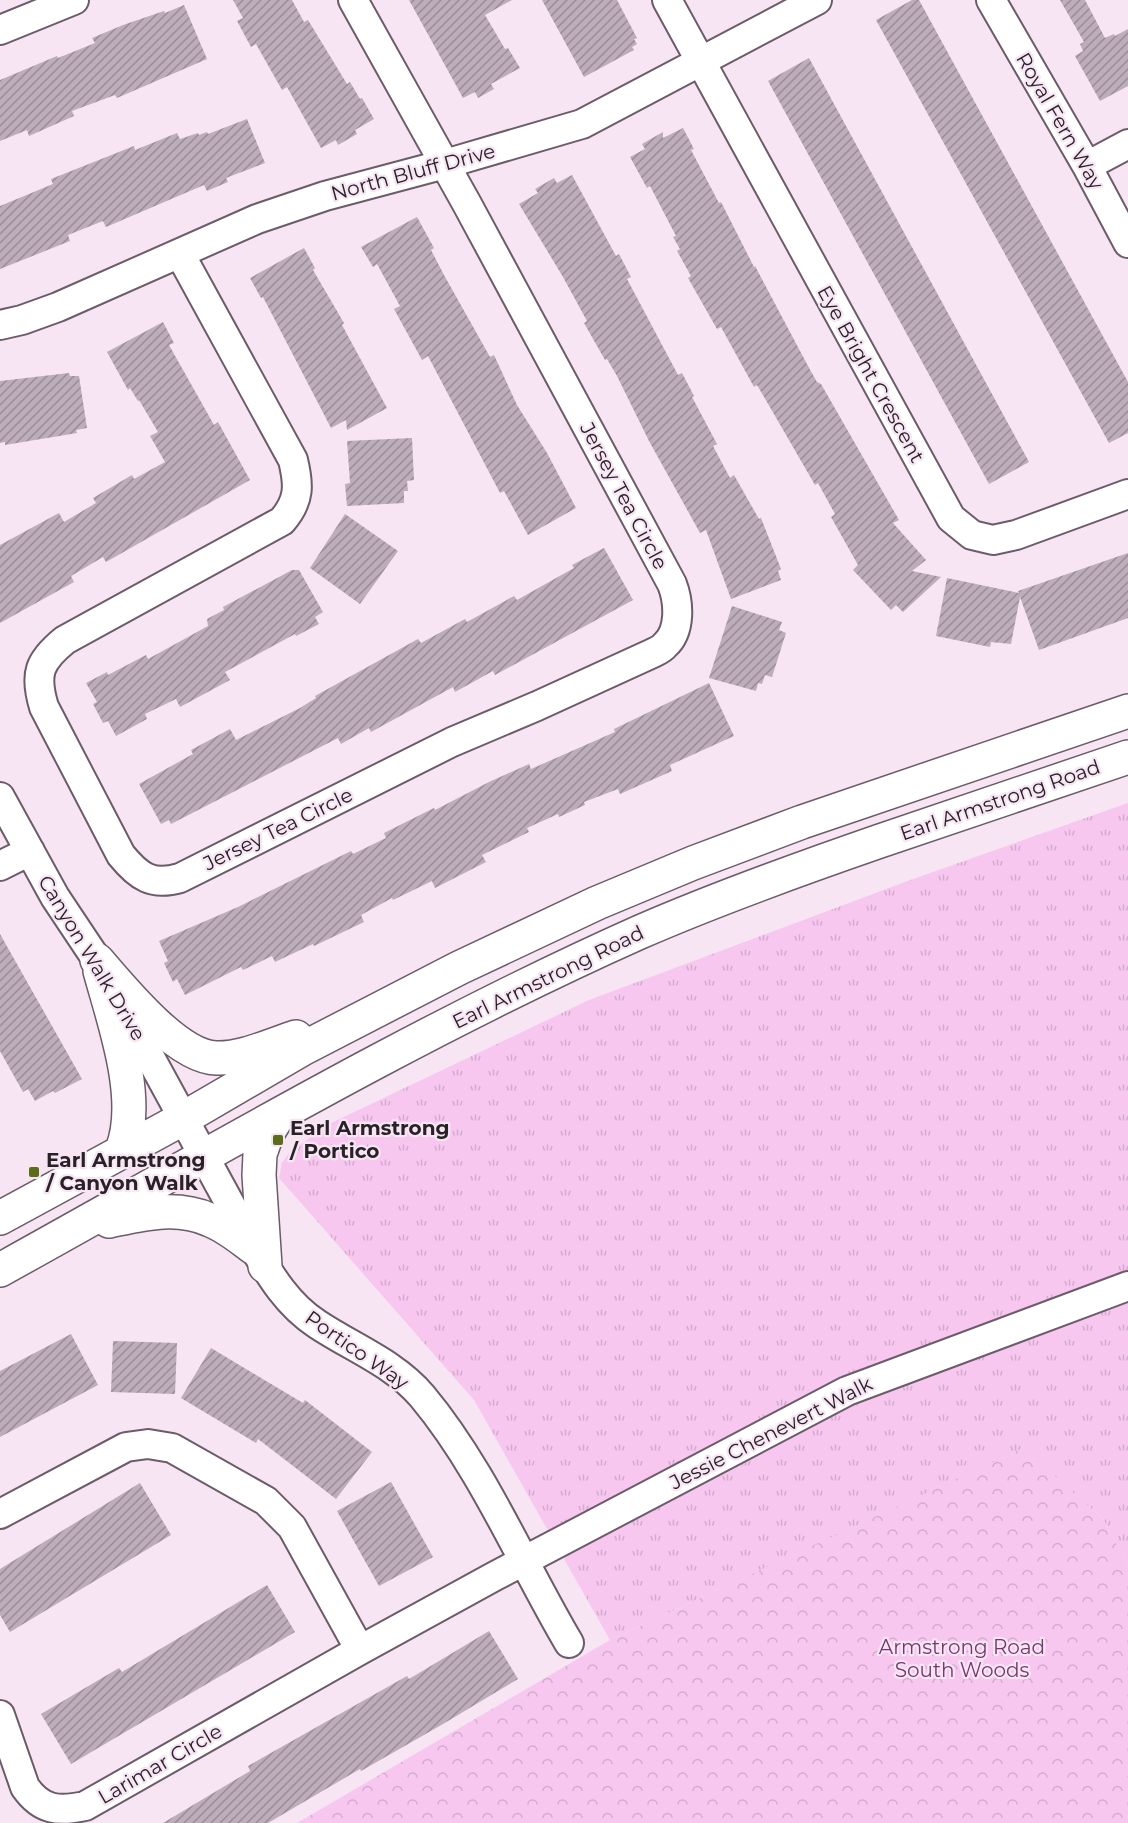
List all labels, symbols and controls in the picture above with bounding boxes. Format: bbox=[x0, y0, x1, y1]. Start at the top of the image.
street label: Royal Fern Way bbox=[1011, 48, 1109, 194]
street label: North Bluff Drive bbox=[328, 139, 498, 205]
street label: Eye Bright Crescent bbox=[812, 281, 930, 467]
street label: Jersey Tea Circle bbox=[575, 418, 673, 574]
street label: Earl Armstrong Road bbox=[897, 754, 1103, 846]
street label: Jersey Tea Circle bbox=[199, 782, 356, 876]
street label: Canyon Walk Drive bbox=[33, 871, 151, 1045]
street label: Earl Armstrong Road bbox=[448, 920, 648, 1034]
place label: Earl Armstrong / Portico bbox=[289, 1116, 450, 1163]
marker: Earl Armstrong / Portico bbox=[271, 1133, 285, 1147]
place label: Earl Armstrong / Canyon Walk bbox=[45, 1148, 206, 1195]
marker: Earl Armstrong / Canyon Walk bbox=[27, 1165, 41, 1179]
street label: Portico Way bbox=[301, 1306, 413, 1395]
street label: Jessie Chenevert Walk bbox=[665, 1371, 876, 1495]
park label: Armstrong Road South Woods bbox=[879, 1635, 1045, 1682]
street label: Larimar Circle bbox=[94, 1719, 226, 1809]

